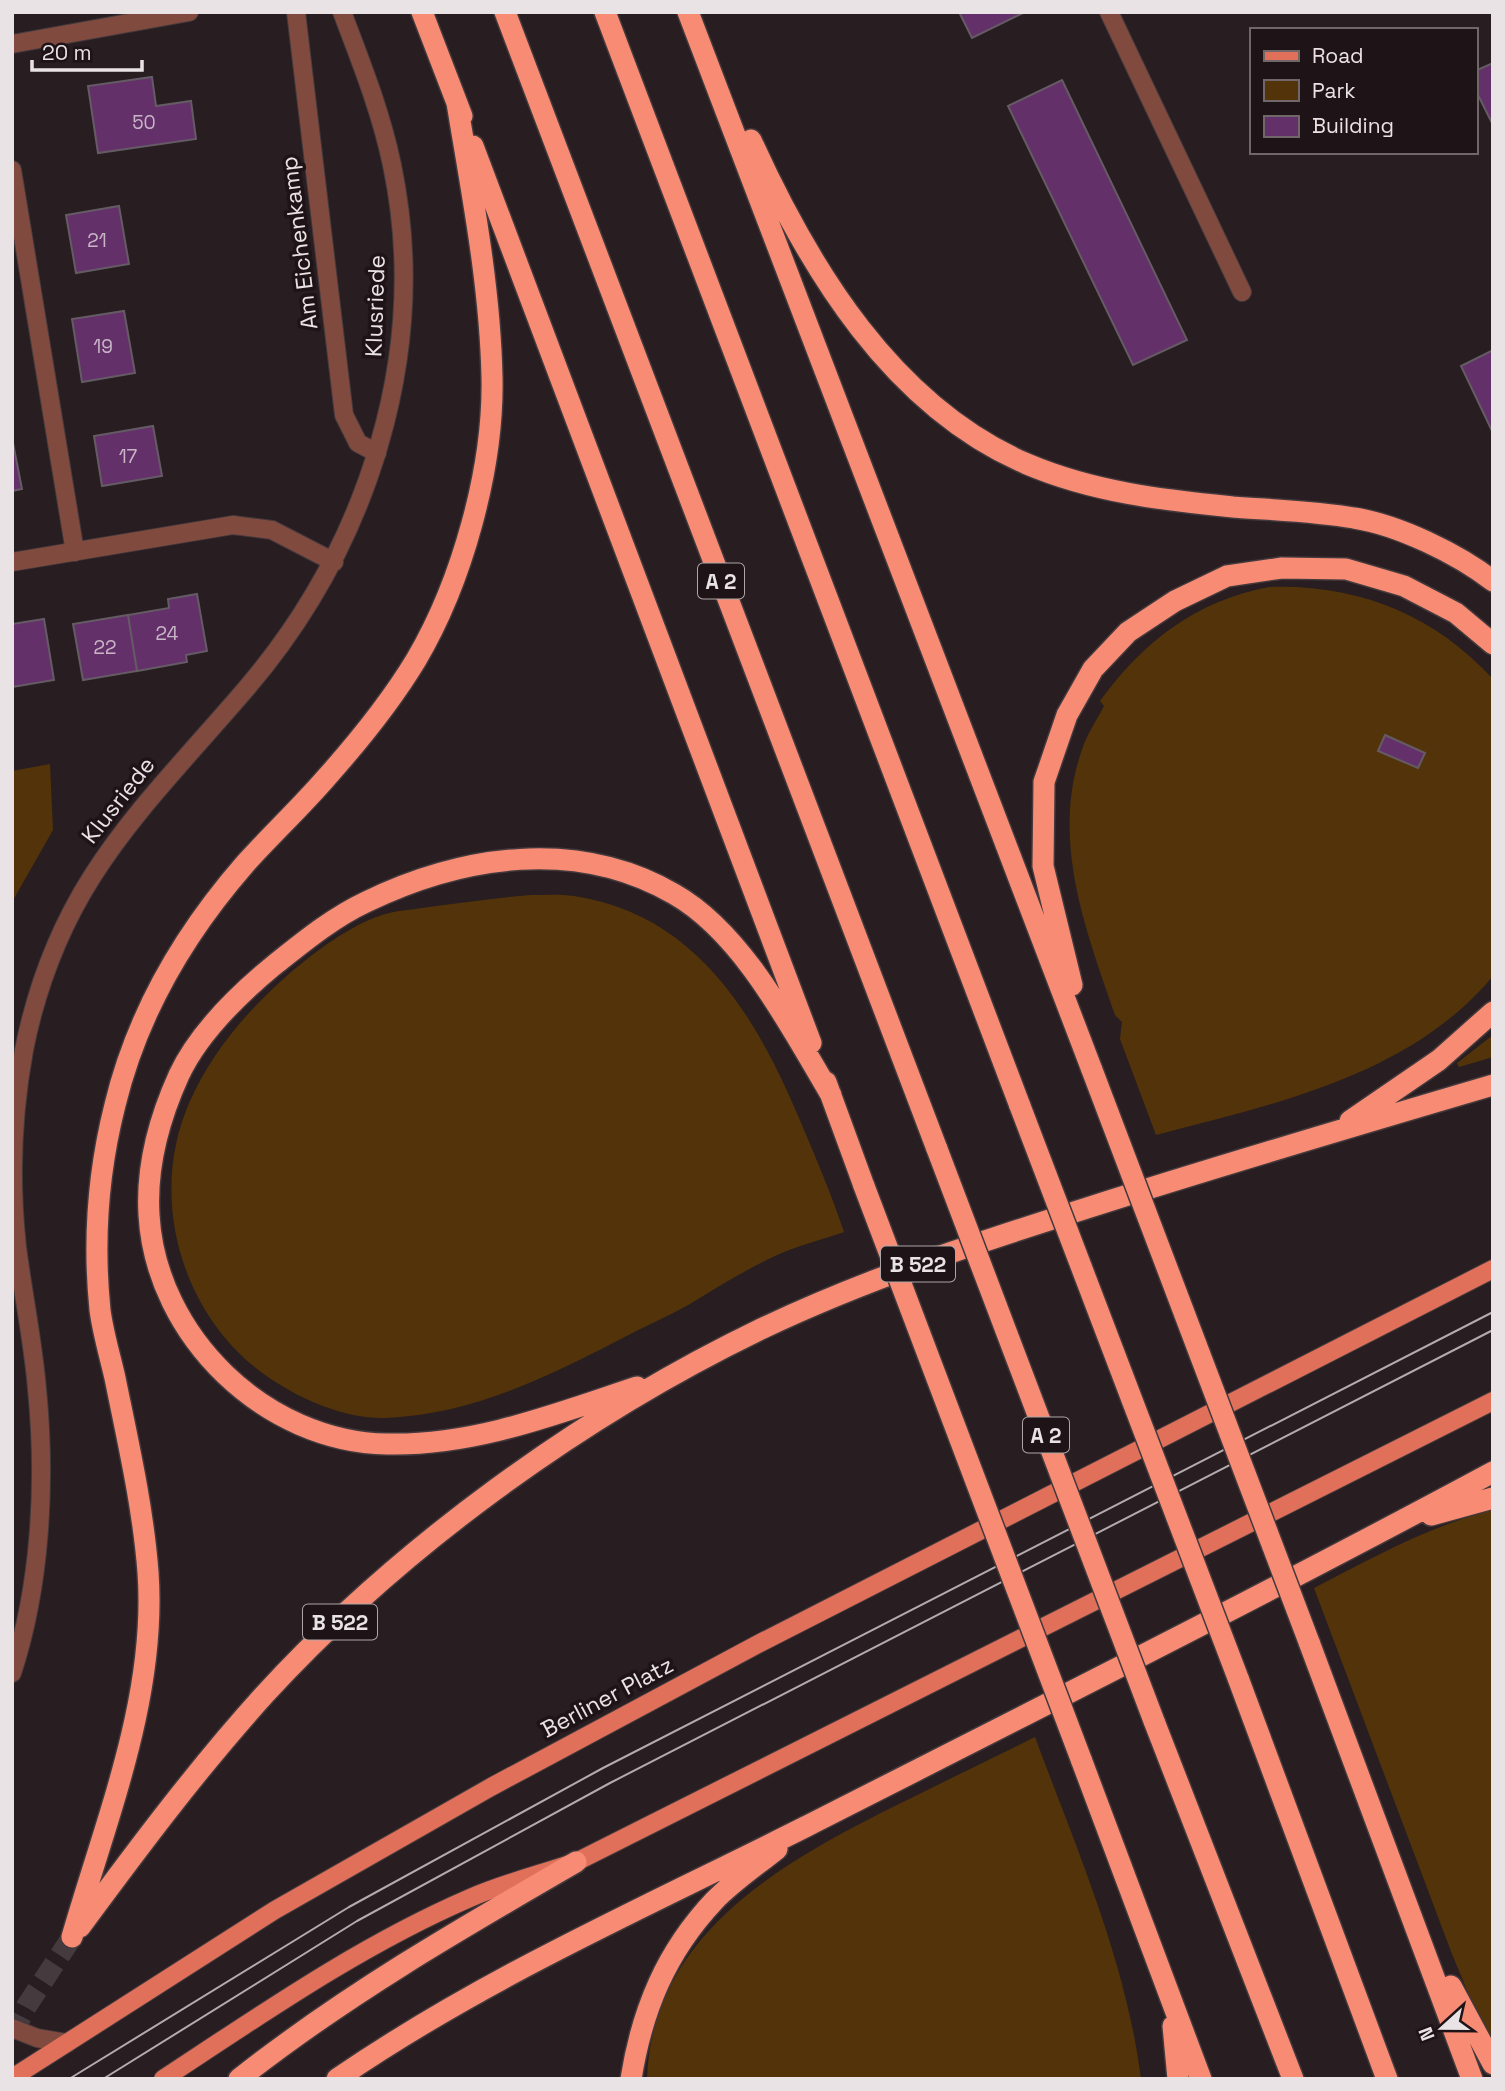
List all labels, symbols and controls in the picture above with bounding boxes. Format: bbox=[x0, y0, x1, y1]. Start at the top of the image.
scale bar bbox=[32, 28, 142, 72]
legend bbox=[1250, 28, 1477, 154]
text: 20 m bbox=[42, 39, 92, 66]
text: Road bbox=[1312, 42, 1364, 69]
text: Park bbox=[1312, 77, 1356, 104]
house number: 50 bbox=[132, 110, 156, 135]
text: Building bbox=[1312, 112, 1394, 139]
street label: Am Eichenkamp bbox=[273, 155, 325, 331]
house number: 21 bbox=[87, 228, 107, 253]
street label: Klusriede bbox=[358, 254, 392, 358]
house number: 19 bbox=[93, 334, 113, 359]
house number: 17 bbox=[119, 444, 138, 469]
road number: A 2 bbox=[698, 564, 744, 598]
house number: 24 bbox=[156, 621, 179, 646]
house number: 22 bbox=[94, 635, 116, 660]
street label: Klusriede bbox=[75, 750, 161, 850]
road number: B 522 bbox=[881, 1246, 955, 1282]
road number: A 2 bbox=[1023, 1418, 1069, 1452]
road number: B 522 bbox=[303, 1604, 377, 1640]
street label: Berliner Platz bbox=[536, 1650, 678, 1744]
north arrow bbox=[1407, 1993, 1477, 2063]
text: N bbox=[1413, 2023, 1441, 2044]

